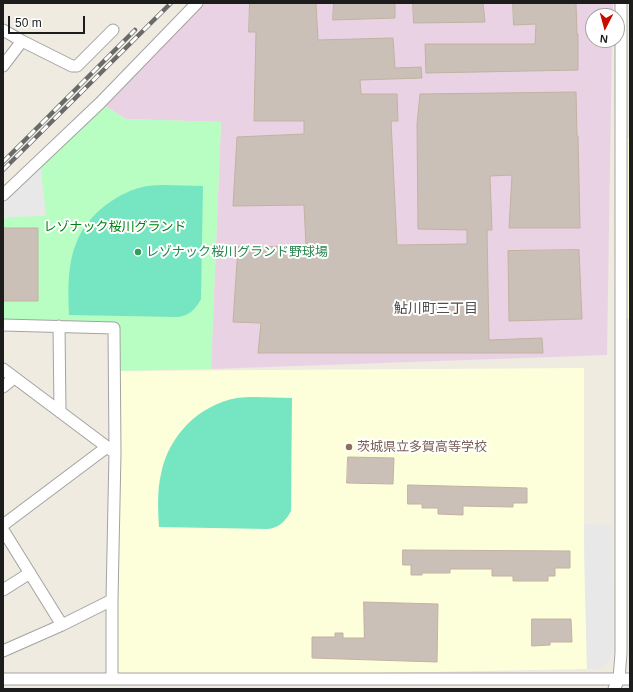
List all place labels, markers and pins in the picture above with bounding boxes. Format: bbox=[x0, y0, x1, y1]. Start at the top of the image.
place label: レゾナック桜川グランド野球場 bbox=[146, 244, 328, 260]
marker: レゾナック桜川グランド野球場 bbox=[133, 247, 143, 257]
place label: 茨城県立多賀高等学校 bbox=[357, 439, 487, 455]
marker: 茨城県立多賀高等学校 bbox=[344, 442, 354, 452]

